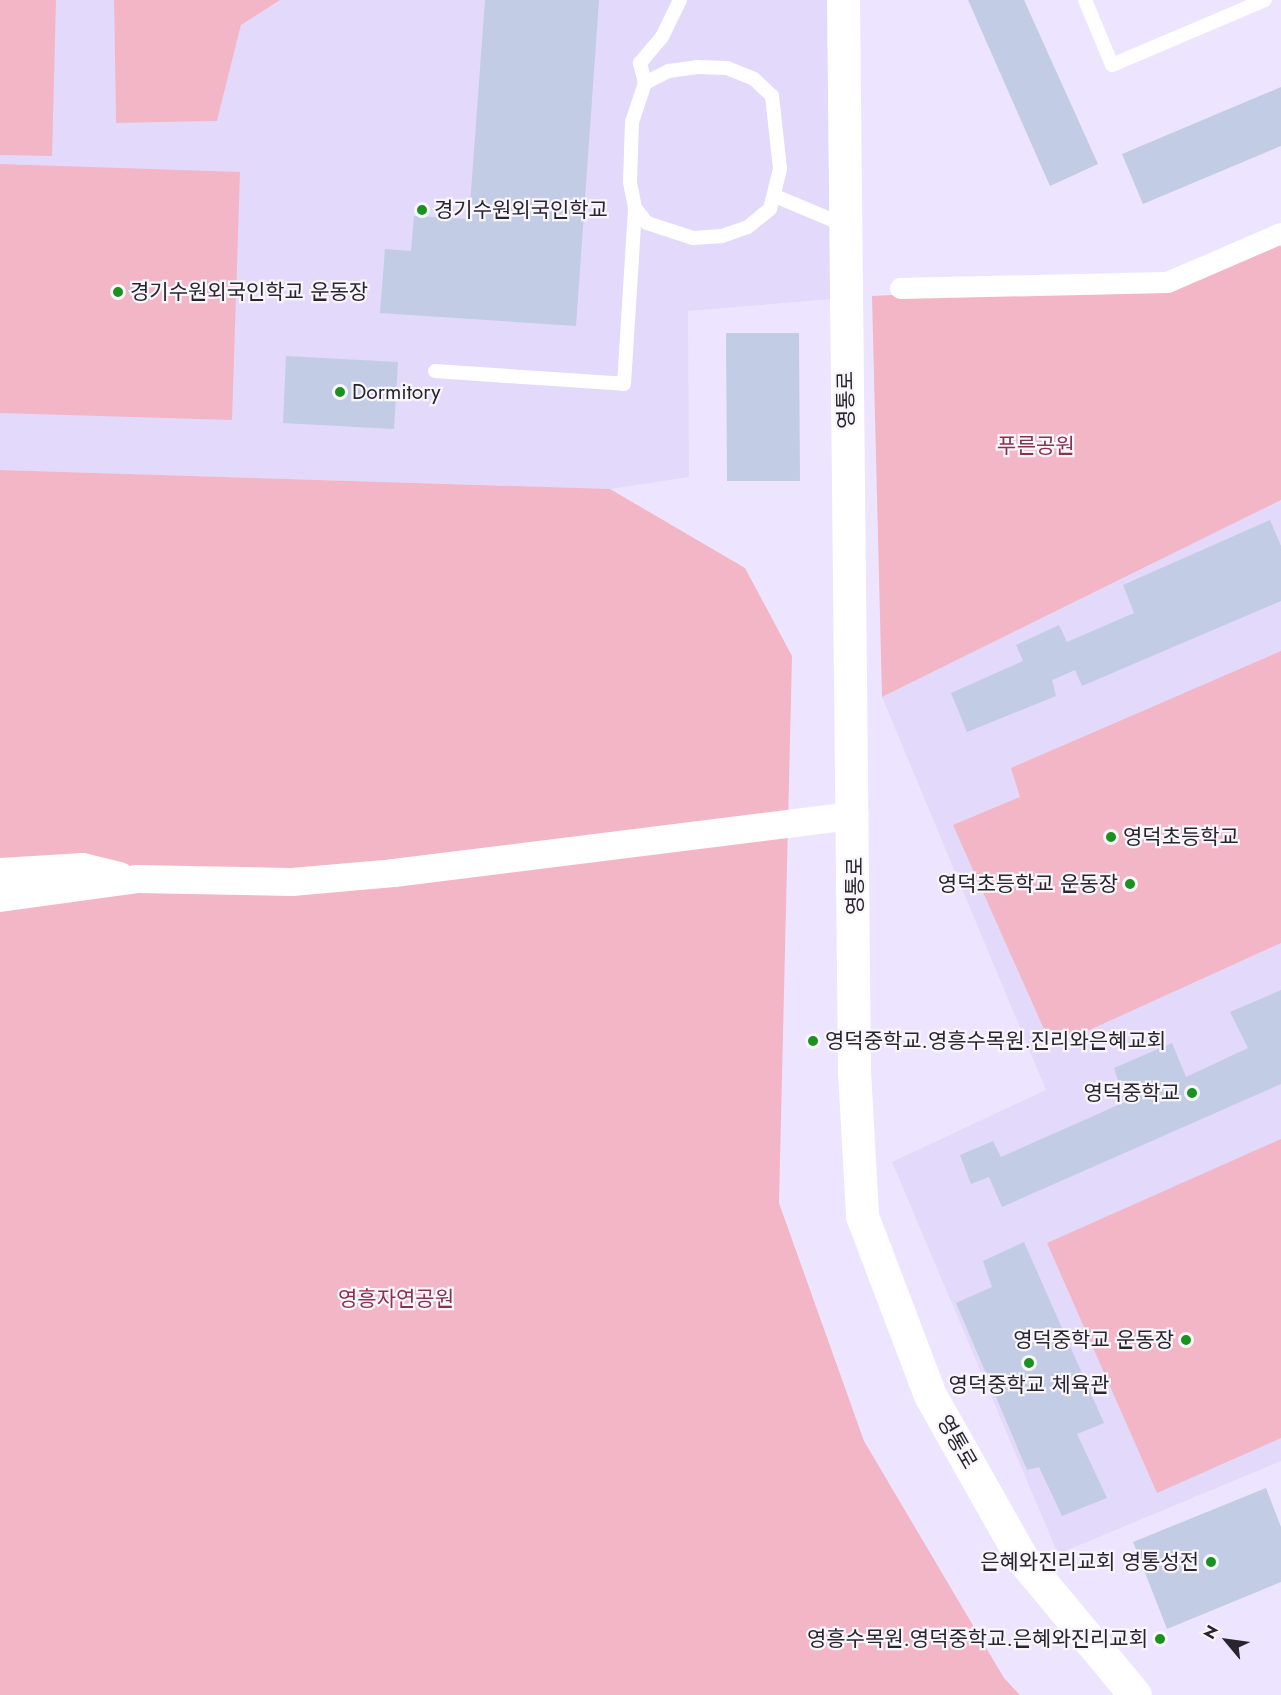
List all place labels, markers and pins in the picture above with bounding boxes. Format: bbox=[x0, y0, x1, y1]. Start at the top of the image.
place label: 경기수원외국인학교 bbox=[434, 197, 608, 223]
marker: 경기수원외국인학교 bbox=[415, 203, 429, 217]
place label: 경기수원외국인학교 운동장 bbox=[130, 279, 368, 305]
marker: 경기수원외국인학교 운동장 bbox=[111, 285, 125, 299]
place label: Dormitory bbox=[352, 379, 440, 405]
marker: Dormitory bbox=[333, 385, 347, 399]
place label: 영덕초등학교 bbox=[1123, 824, 1239, 850]
marker: 영덕초등학교 bbox=[1104, 830, 1118, 844]
place label: 영덕초등학교 운동장 bbox=[938, 871, 1118, 897]
marker: 영덕초등학교 운동장 bbox=[1123, 877, 1137, 891]
place label: 영덕중학교.영흥수목원.진리와은혜교회 bbox=[825, 1028, 1166, 1054]
marker: 영덕중학교.영흥수목원.진리와은혜교회 bbox=[806, 1034, 820, 1048]
place label: 영덕중학교 bbox=[1083, 1080, 1180, 1106]
marker: 영덕중학교 bbox=[1185, 1086, 1199, 1100]
place label: 영덕중학교 운동장 bbox=[1013, 1327, 1174, 1353]
marker: 영덕중학교 운동장 bbox=[1179, 1333, 1193, 1347]
marker: 영덕중학교 체육관 bbox=[1022, 1356, 1036, 1370]
place label: 영덕중학교 체육관 bbox=[949, 1372, 1109, 1398]
place label: 은혜와진리교회 영통성전 bbox=[980, 1549, 1199, 1575]
marker: 은혜와진리교회 영통성전 bbox=[1204, 1555, 1218, 1569]
place label: 영흥수목원.영덕중학교.은혜와진리교회 bbox=[807, 1626, 1148, 1652]
marker: 영흥수목원.영덕중학교.은혜와진리교회 bbox=[1153, 1632, 1167, 1646]

